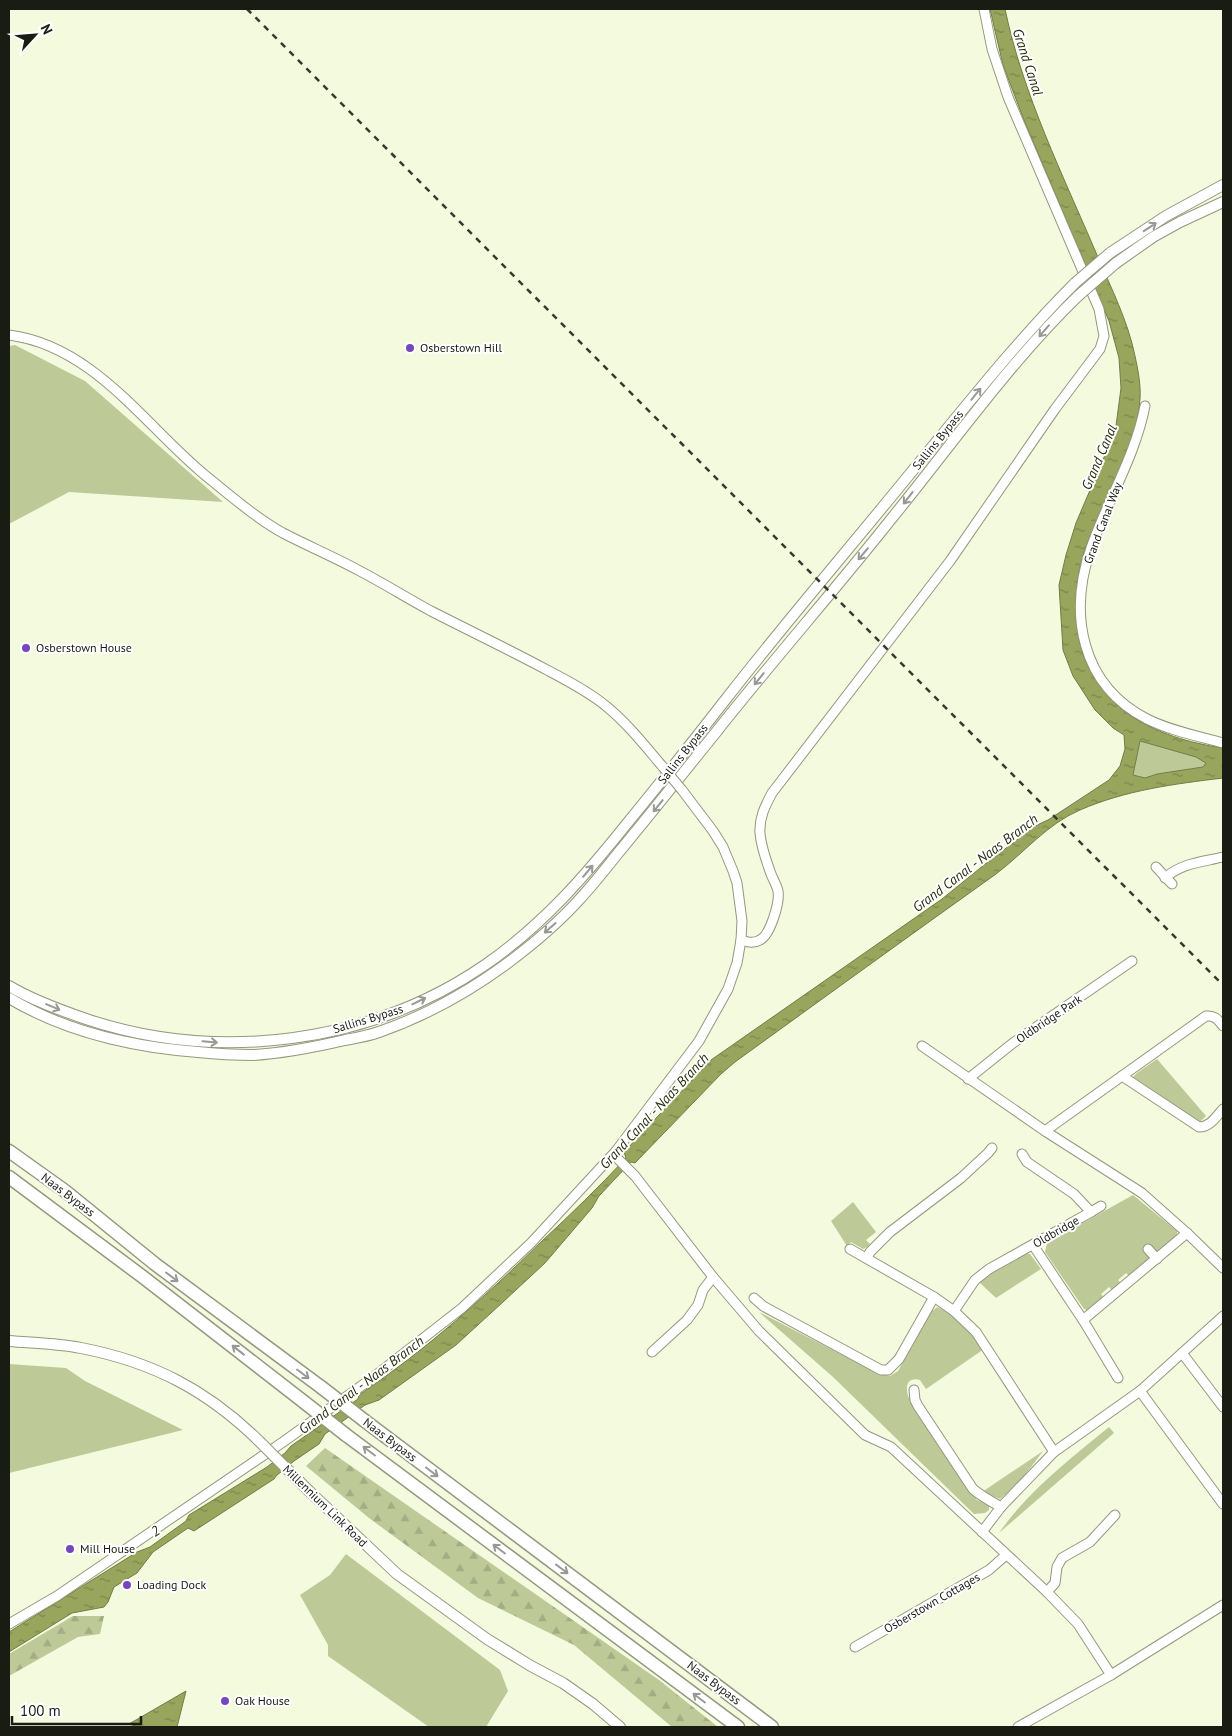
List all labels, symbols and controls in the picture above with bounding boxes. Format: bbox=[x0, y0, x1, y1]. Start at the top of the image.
north arrow bbox=[10, 10, 60, 60]
text: N bbox=[37, 21, 57, 37]
water label: Grand Canal bbox=[1009, 26, 1047, 98]
one-way arrow bbox=[1143, 221, 1157, 231]
one-way arrow bbox=[1039, 324, 1050, 337]
place label: Osberstown Hill bbox=[420, 340, 503, 355]
marker: Osberstown Hill bbox=[404, 342, 416, 354]
one-way arrow bbox=[970, 388, 981, 401]
street label: Sallins Bypass bbox=[909, 407, 966, 473]
water label: Grand Canal bbox=[1077, 421, 1121, 493]
street label: Grand Canal Way bbox=[1080, 480, 1125, 566]
one-way arrow bbox=[903, 491, 914, 504]
one-way arrow bbox=[857, 547, 868, 560]
place label: Osberstown House bbox=[36, 640, 132, 655]
marker: Osberstown House bbox=[20, 642, 32, 654]
one-way arrow bbox=[754, 672, 765, 685]
street label: Sallins Bypass bbox=[654, 720, 711, 787]
one-way arrow bbox=[652, 799, 663, 812]
water label: Grand Canal - Naas Branch bbox=[909, 810, 1041, 916]
one-way arrow bbox=[583, 865, 594, 878]
one-way arrow bbox=[544, 922, 557, 934]
street label: Oldbridge Park bbox=[1013, 991, 1085, 1046]
one-way arrow bbox=[411, 996, 426, 1005]
street label: Sallins Bypass bbox=[331, 1001, 405, 1036]
one-way arrow bbox=[45, 1002, 60, 1012]
one-way arrow bbox=[202, 1037, 218, 1047]
water label: Grand Canal - Naas Branch bbox=[595, 1049, 713, 1173]
street label: Naas Bypass bbox=[38, 1170, 98, 1220]
street label: Oldbridge bbox=[1030, 1212, 1082, 1251]
one-way arrow bbox=[165, 1272, 179, 1282]
water label: Grand Canal - Naas Branch bbox=[295, 1332, 427, 1438]
one-way arrow bbox=[231, 1345, 244, 1356]
one-way arrow bbox=[296, 1369, 310, 1379]
street label: Naas Bypass bbox=[360, 1415, 420, 1465]
one-way arrow bbox=[363, 1446, 376, 1457]
street label: Millennium Link Road bbox=[280, 1461, 371, 1550]
one-way arrow bbox=[425, 1466, 438, 1477]
water label: 2 bbox=[147, 1521, 164, 1540]
place label: Mill House bbox=[80, 1541, 135, 1556]
marker: Mill House bbox=[64, 1543, 76, 1555]
one-way arrow bbox=[493, 1543, 506, 1554]
one-way arrow bbox=[555, 1564, 569, 1574]
street label: Osberstown Cottages bbox=[881, 1569, 982, 1636]
place label: Loading Dock bbox=[137, 1577, 206, 1592]
marker: Loading Dock bbox=[121, 1579, 133, 1591]
street label: Naas Bypass bbox=[684, 1658, 744, 1708]
place label: Oak House bbox=[235, 1693, 290, 1708]
one-way arrow bbox=[692, 1693, 706, 1703]
scale bar bbox=[12, 1694, 141, 1726]
marker: Oak House bbox=[219, 1695, 231, 1707]
text: 100 m bbox=[20, 1701, 61, 1720]

